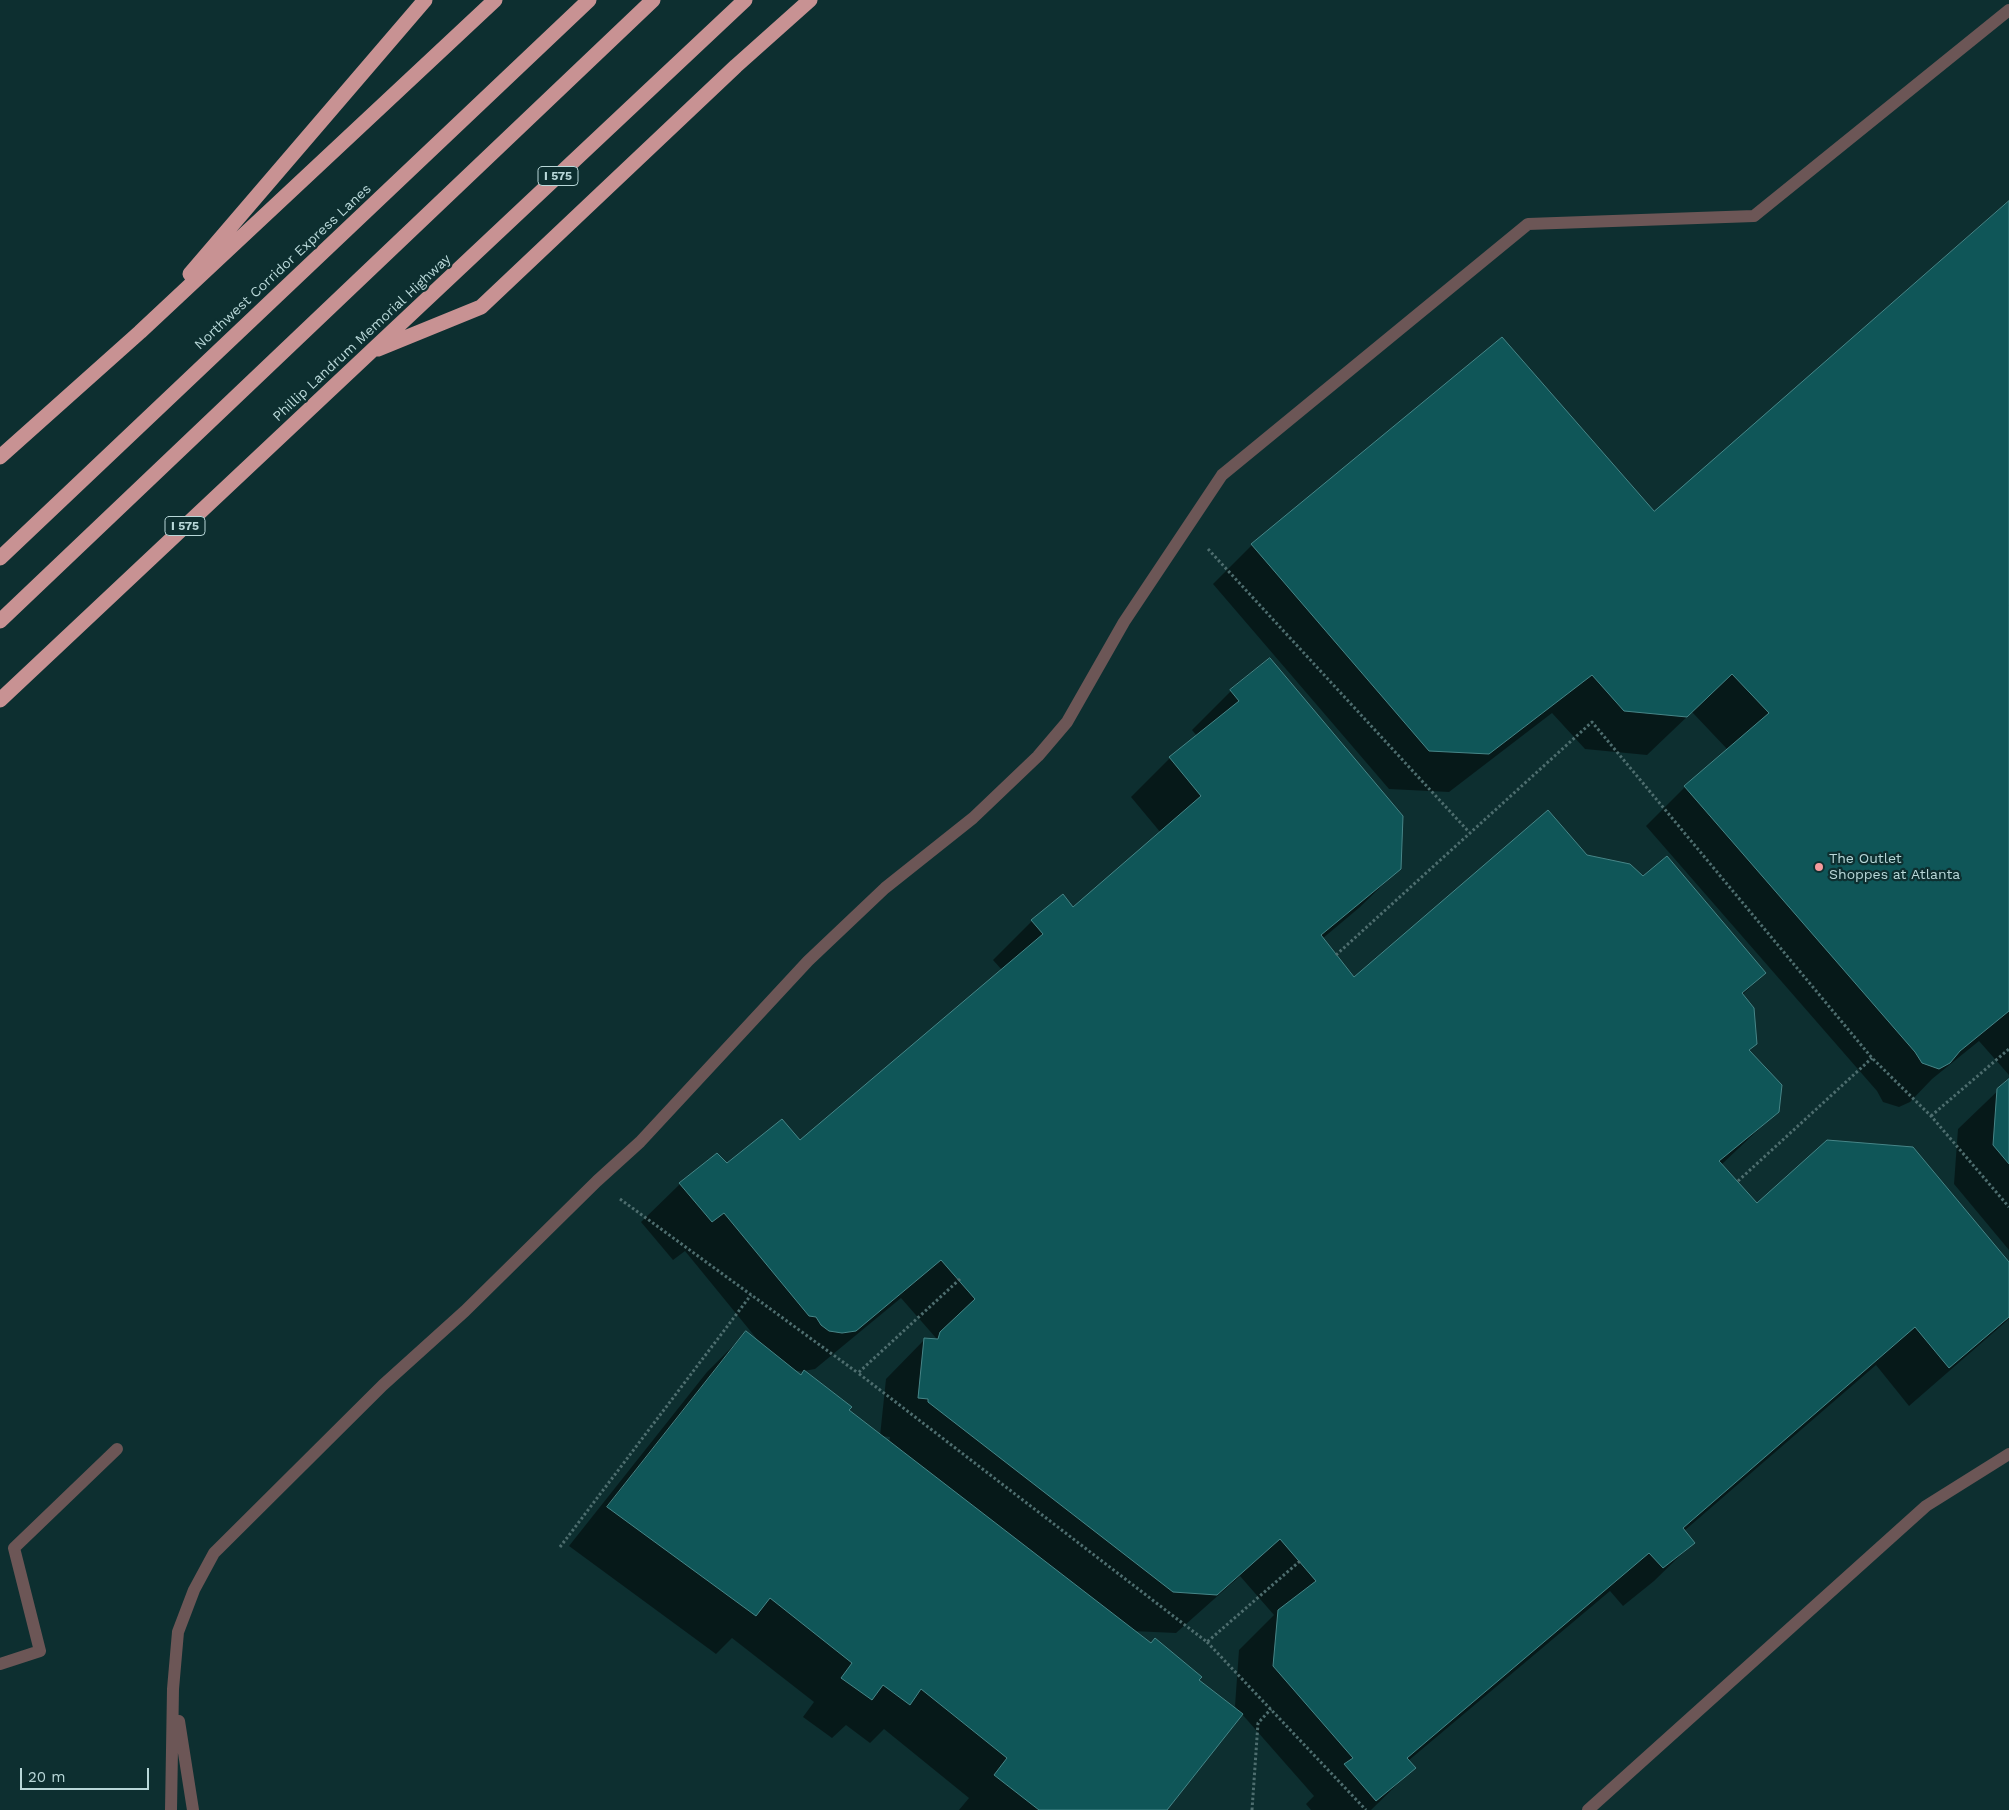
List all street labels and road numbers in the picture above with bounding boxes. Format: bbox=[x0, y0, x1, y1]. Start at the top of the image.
road number: I 575 bbox=[538, 167, 578, 186]
street label: Northwest Corridor Express Lanes bbox=[191, 181, 375, 353]
street label: Phillip Landrum Memorial Highway bbox=[269, 251, 455, 425]
road number: I 575 bbox=[165, 516, 205, 536]

